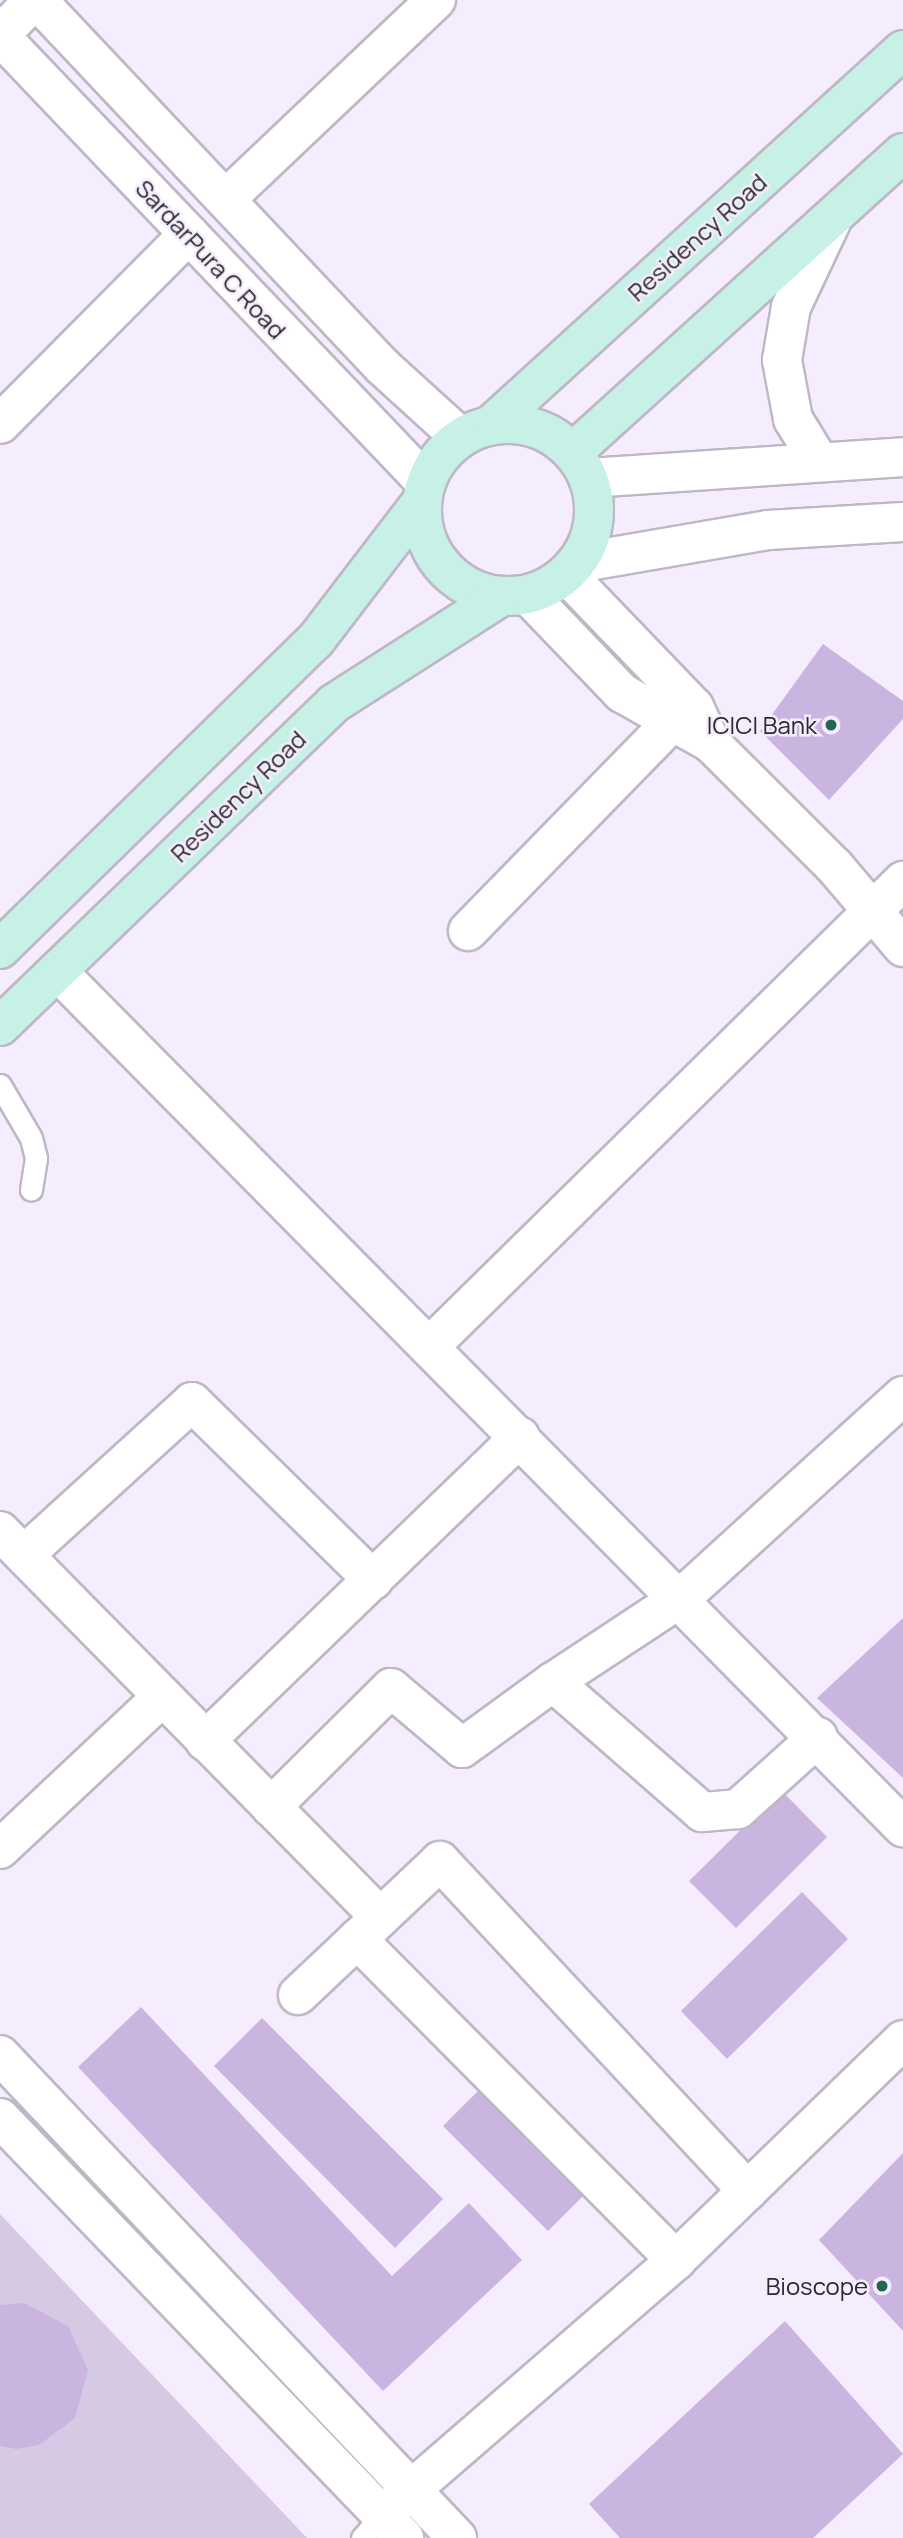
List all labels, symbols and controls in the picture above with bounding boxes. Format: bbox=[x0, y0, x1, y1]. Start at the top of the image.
street label: Residency Road bbox=[622, 167, 772, 307]
street label: SardarPura C Road bbox=[130, 174, 292, 344]
place label: ICICI Bank bbox=[707, 711, 817, 739]
marker: ICICI Bank bbox=[823, 717, 839, 733]
street label: Residency Road bbox=[164, 724, 312, 868]
place label: Bioscope bbox=[766, 2272, 868, 2300]
marker: Bioscope bbox=[874, 2278, 890, 2294]

